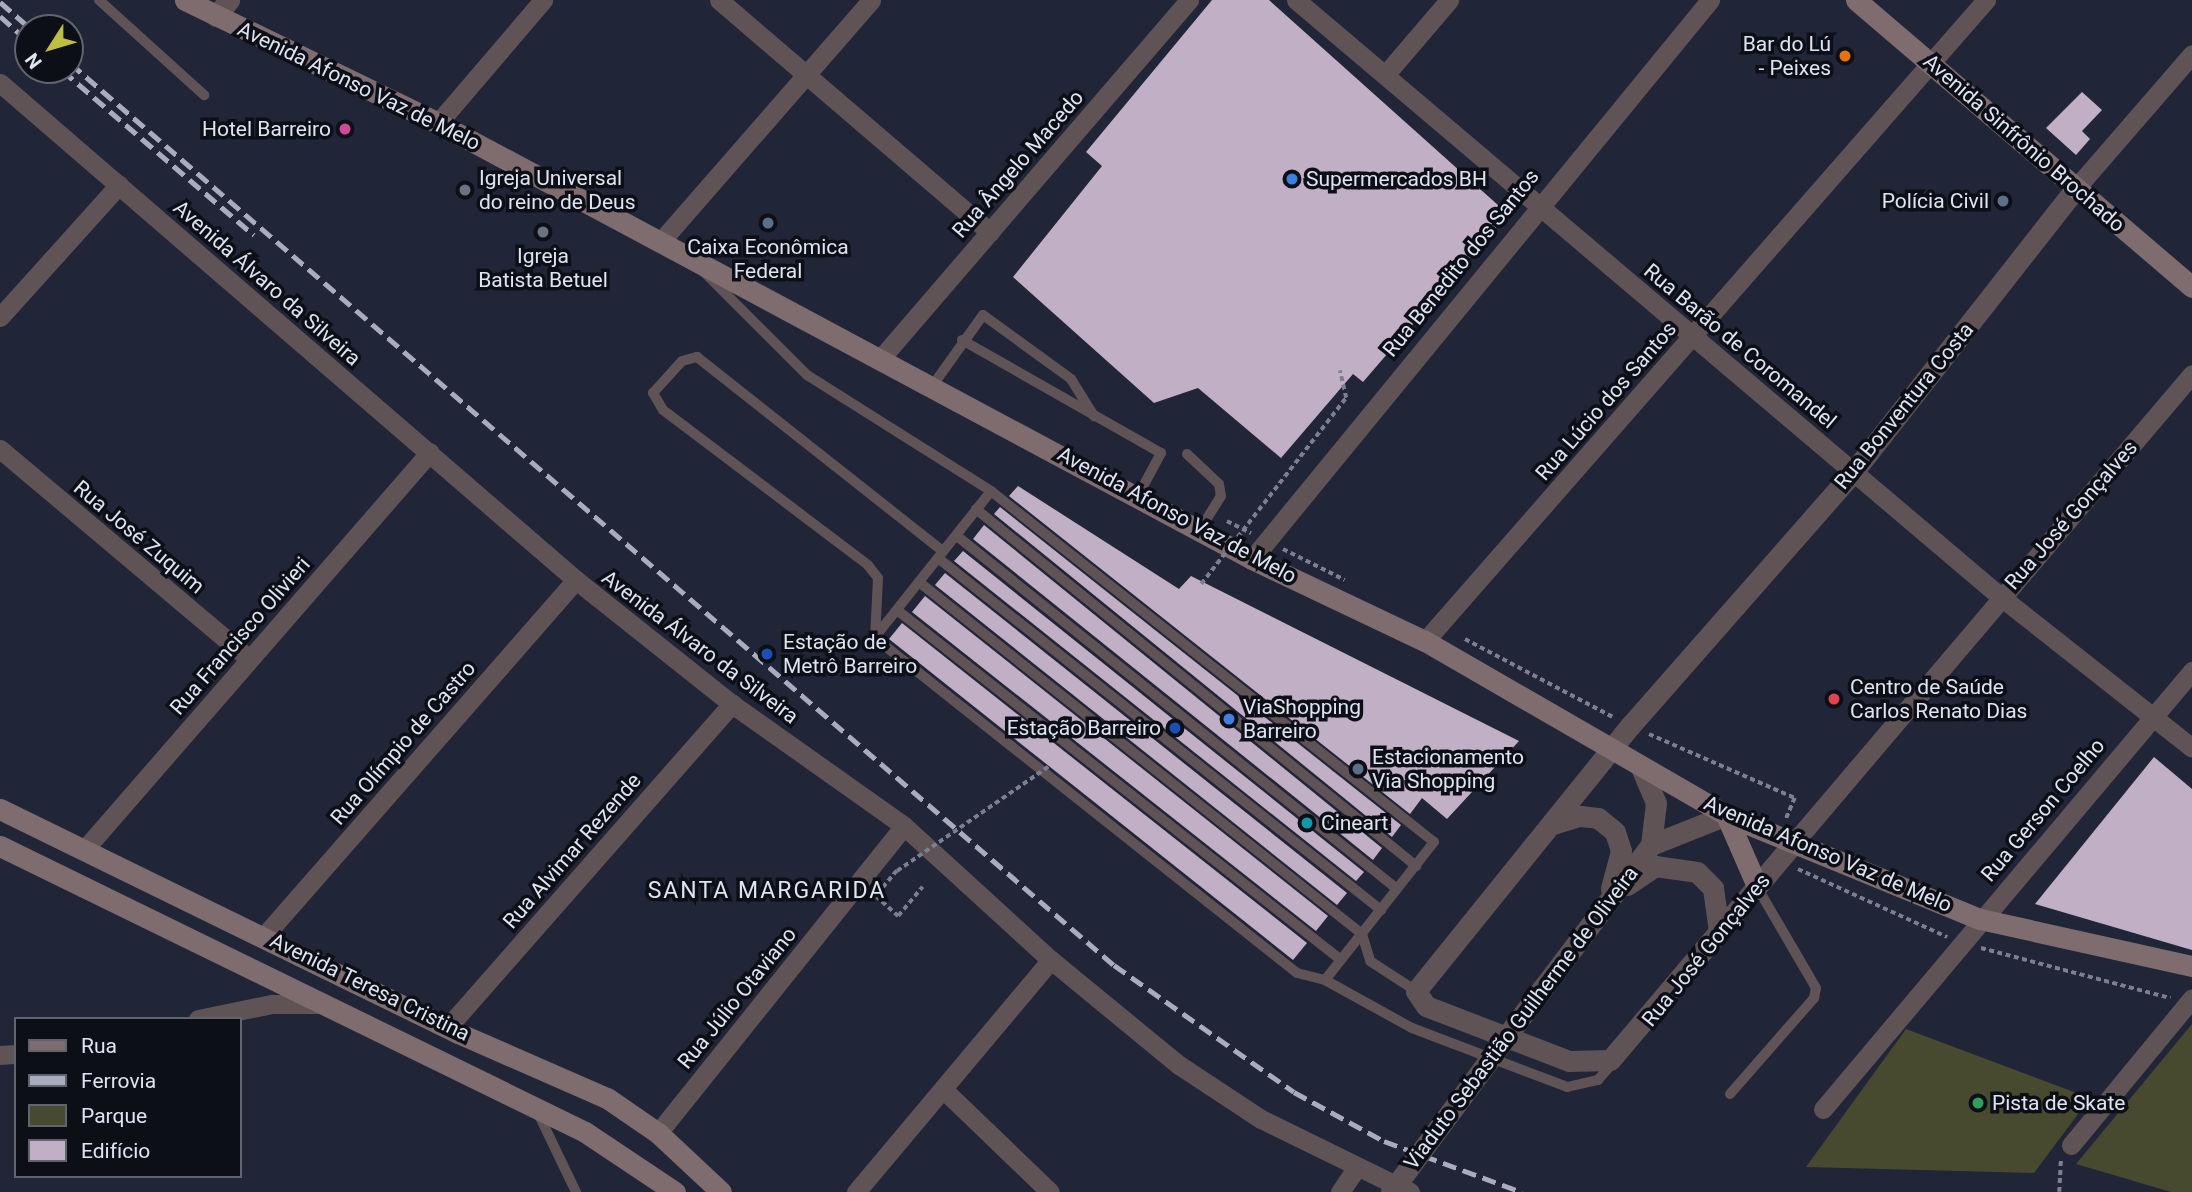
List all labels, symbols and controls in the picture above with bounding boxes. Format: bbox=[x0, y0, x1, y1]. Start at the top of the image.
north arrow bbox=[14, 14, 84, 84]
street label: Avenida Afonso Vaz de Melo bbox=[234, 16, 484, 156]
place label: Bar do Lú - Peixes bbox=[1743, 31, 1831, 81]
text: N bbox=[20, 48, 47, 73]
marker: Bar do Lú - Peixes bbox=[1837, 48, 1853, 64]
street label: Avenida Sinfrônio Brochado bbox=[1918, 49, 2130, 237]
street label: Rua Ângelo Macedo bbox=[947, 85, 1089, 243]
place label: Hotel Barreiro bbox=[202, 116, 331, 142]
marker: Hotel Barreiro bbox=[337, 121, 353, 137]
street label: Rua Benedito dos Santos bbox=[1378, 164, 1544, 362]
place label: Igreja Universal do reino de Deus bbox=[479, 165, 635, 215]
place label: Supermercados BH bbox=[1306, 166, 1487, 192]
marker: Supermercados BH bbox=[1284, 171, 1300, 187]
marker: Igreja Universal do reino de Deus bbox=[457, 182, 473, 198]
place label: Polícia Civil bbox=[1882, 188, 1989, 214]
marker: Polícia Civil bbox=[1995, 193, 2011, 209]
street label: Avenida Álvaro da Silveira bbox=[168, 195, 366, 371]
marker: Caixa Econômica Federal bbox=[760, 215, 776, 231]
marker: Igreja Batista Betuel bbox=[535, 224, 551, 240]
place label: Caixa Econômica Federal bbox=[687, 234, 849, 284]
place label: Igreja Batista Betuel bbox=[478, 243, 608, 293]
street label: Rua Barão de Coromandel bbox=[1639, 258, 1841, 434]
street label: Rua Lúcio dos Santos bbox=[1530, 317, 1682, 485]
street label: Rua Bonventura Costa bbox=[1829, 318, 1979, 494]
street label: Rua José Gonçalves bbox=[1999, 435, 2143, 595]
street label: Avenida Afonso Vaz de Melo bbox=[1053, 441, 1301, 589]
street label: Rua José Zuquim bbox=[69, 475, 209, 599]
street label: Rua Francisco Olivieri bbox=[165, 552, 315, 720]
street label: Avenida Álvaro da Silveira bbox=[597, 565, 803, 729]
place label: Estação de Metrô Barreiro bbox=[783, 629, 917, 679]
marker: Estação de Metrô Barreiro bbox=[757, 644, 777, 664]
street label: Rua Olímpio de Castro bbox=[325, 656, 481, 830]
place label: Centro de Saúde Carlos Renato Dias bbox=[1850, 674, 2027, 724]
marker: Centro de Saúde Carlos Renato Dias bbox=[1824, 689, 1844, 709]
place label: ViaShopping Barreiro bbox=[1243, 694, 1361, 744]
marker: ViaShopping Barreiro bbox=[1221, 711, 1237, 727]
place label: Estação Barreiro bbox=[1007, 715, 1161, 741]
marker: Estação Barreiro bbox=[1167, 720, 1183, 736]
street label: Rua Gerson Coelho bbox=[1976, 733, 2110, 887]
place label: Estacionamento Via Shopping bbox=[1372, 744, 1524, 794]
marker: Estacionamento Via Shopping bbox=[1350, 761, 1366, 777]
street label: Rua Alvimar Rezende bbox=[498, 768, 646, 934]
street label: Avenida Afonso Vaz de Melo bbox=[1700, 790, 1956, 918]
place label: Cineart bbox=[1321, 810, 1388, 836]
marker: Cineart bbox=[1299, 815, 1315, 831]
street label: Viaduto Sebastião Guilherme de Oliveira bbox=[1399, 861, 1643, 1175]
street label: Rua José Gonçalves bbox=[1637, 869, 1775, 1031]
district label: SANTA MARGARIDA bbox=[650, 877, 884, 905]
street label: Rua Júlio Otaviano bbox=[672, 922, 802, 1074]
street label: Avenida Teresa Cristina bbox=[266, 928, 474, 1046]
legend bbox=[14, 1017, 242, 1178]
text: Rua bbox=[81, 1034, 117, 1058]
text: Ferrovia bbox=[81, 1069, 156, 1093]
place label: Pista de Skate bbox=[1992, 1090, 2125, 1116]
marker: Pista de Skate bbox=[1970, 1095, 1986, 1111]
text: Parque bbox=[81, 1104, 147, 1128]
text: Edifício bbox=[81, 1139, 150, 1163]

